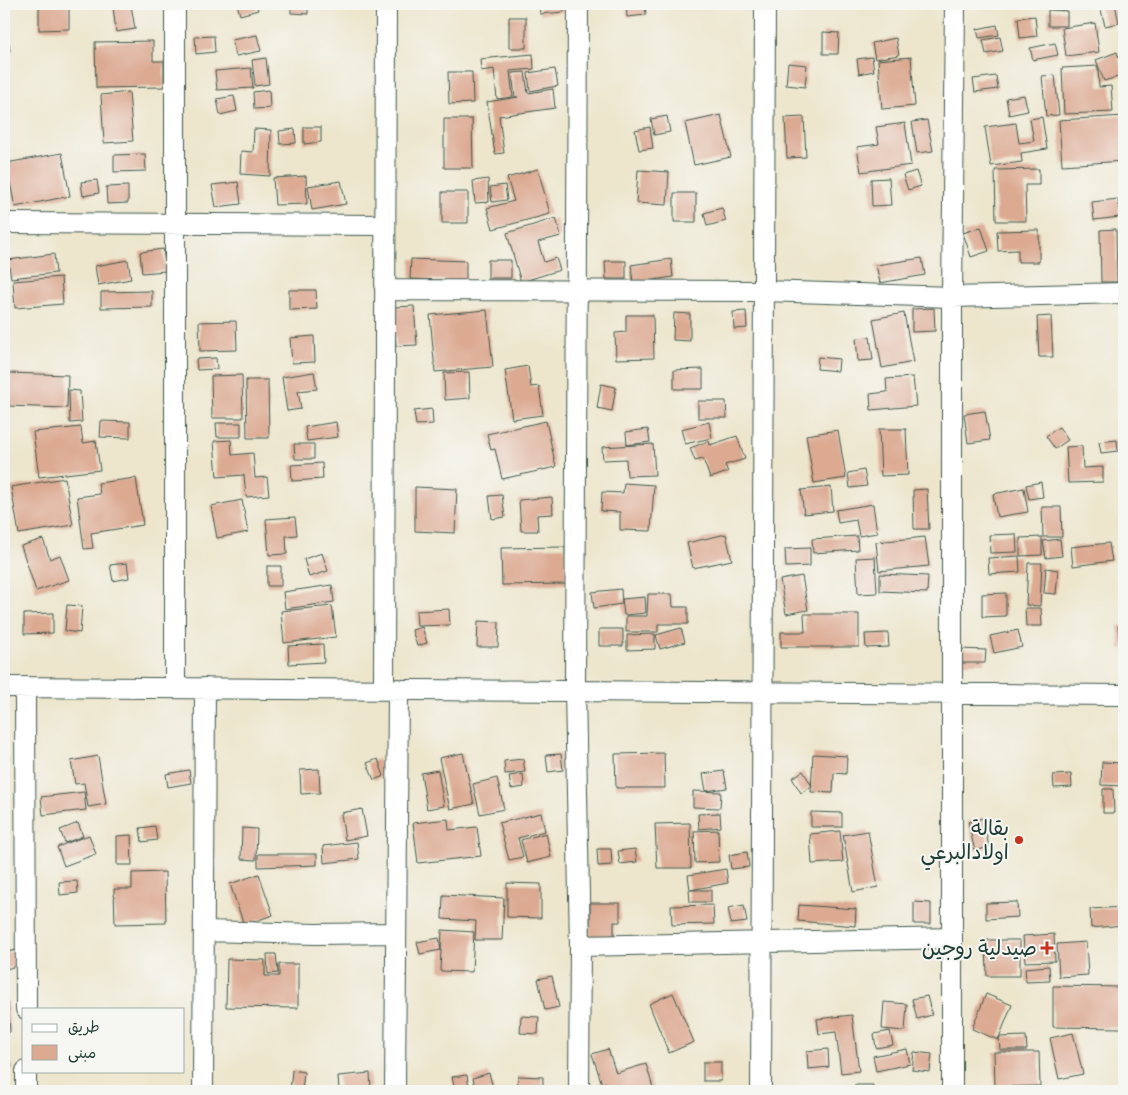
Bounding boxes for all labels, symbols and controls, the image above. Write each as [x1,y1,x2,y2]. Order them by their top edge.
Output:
place label: بقالة اولادالبرعي [921,815,1009,871]
marker: بقالة اولادالبرعي [1013,834,1025,846]
place label: صيدلية روجين [922,935,1037,961]
marker: صيدلية روجين [1041,942,1053,954]
legend [22,1008,185,1072]
text: طريق [68,1018,100,1037]
text: مبنى [68,1044,96,1063]

